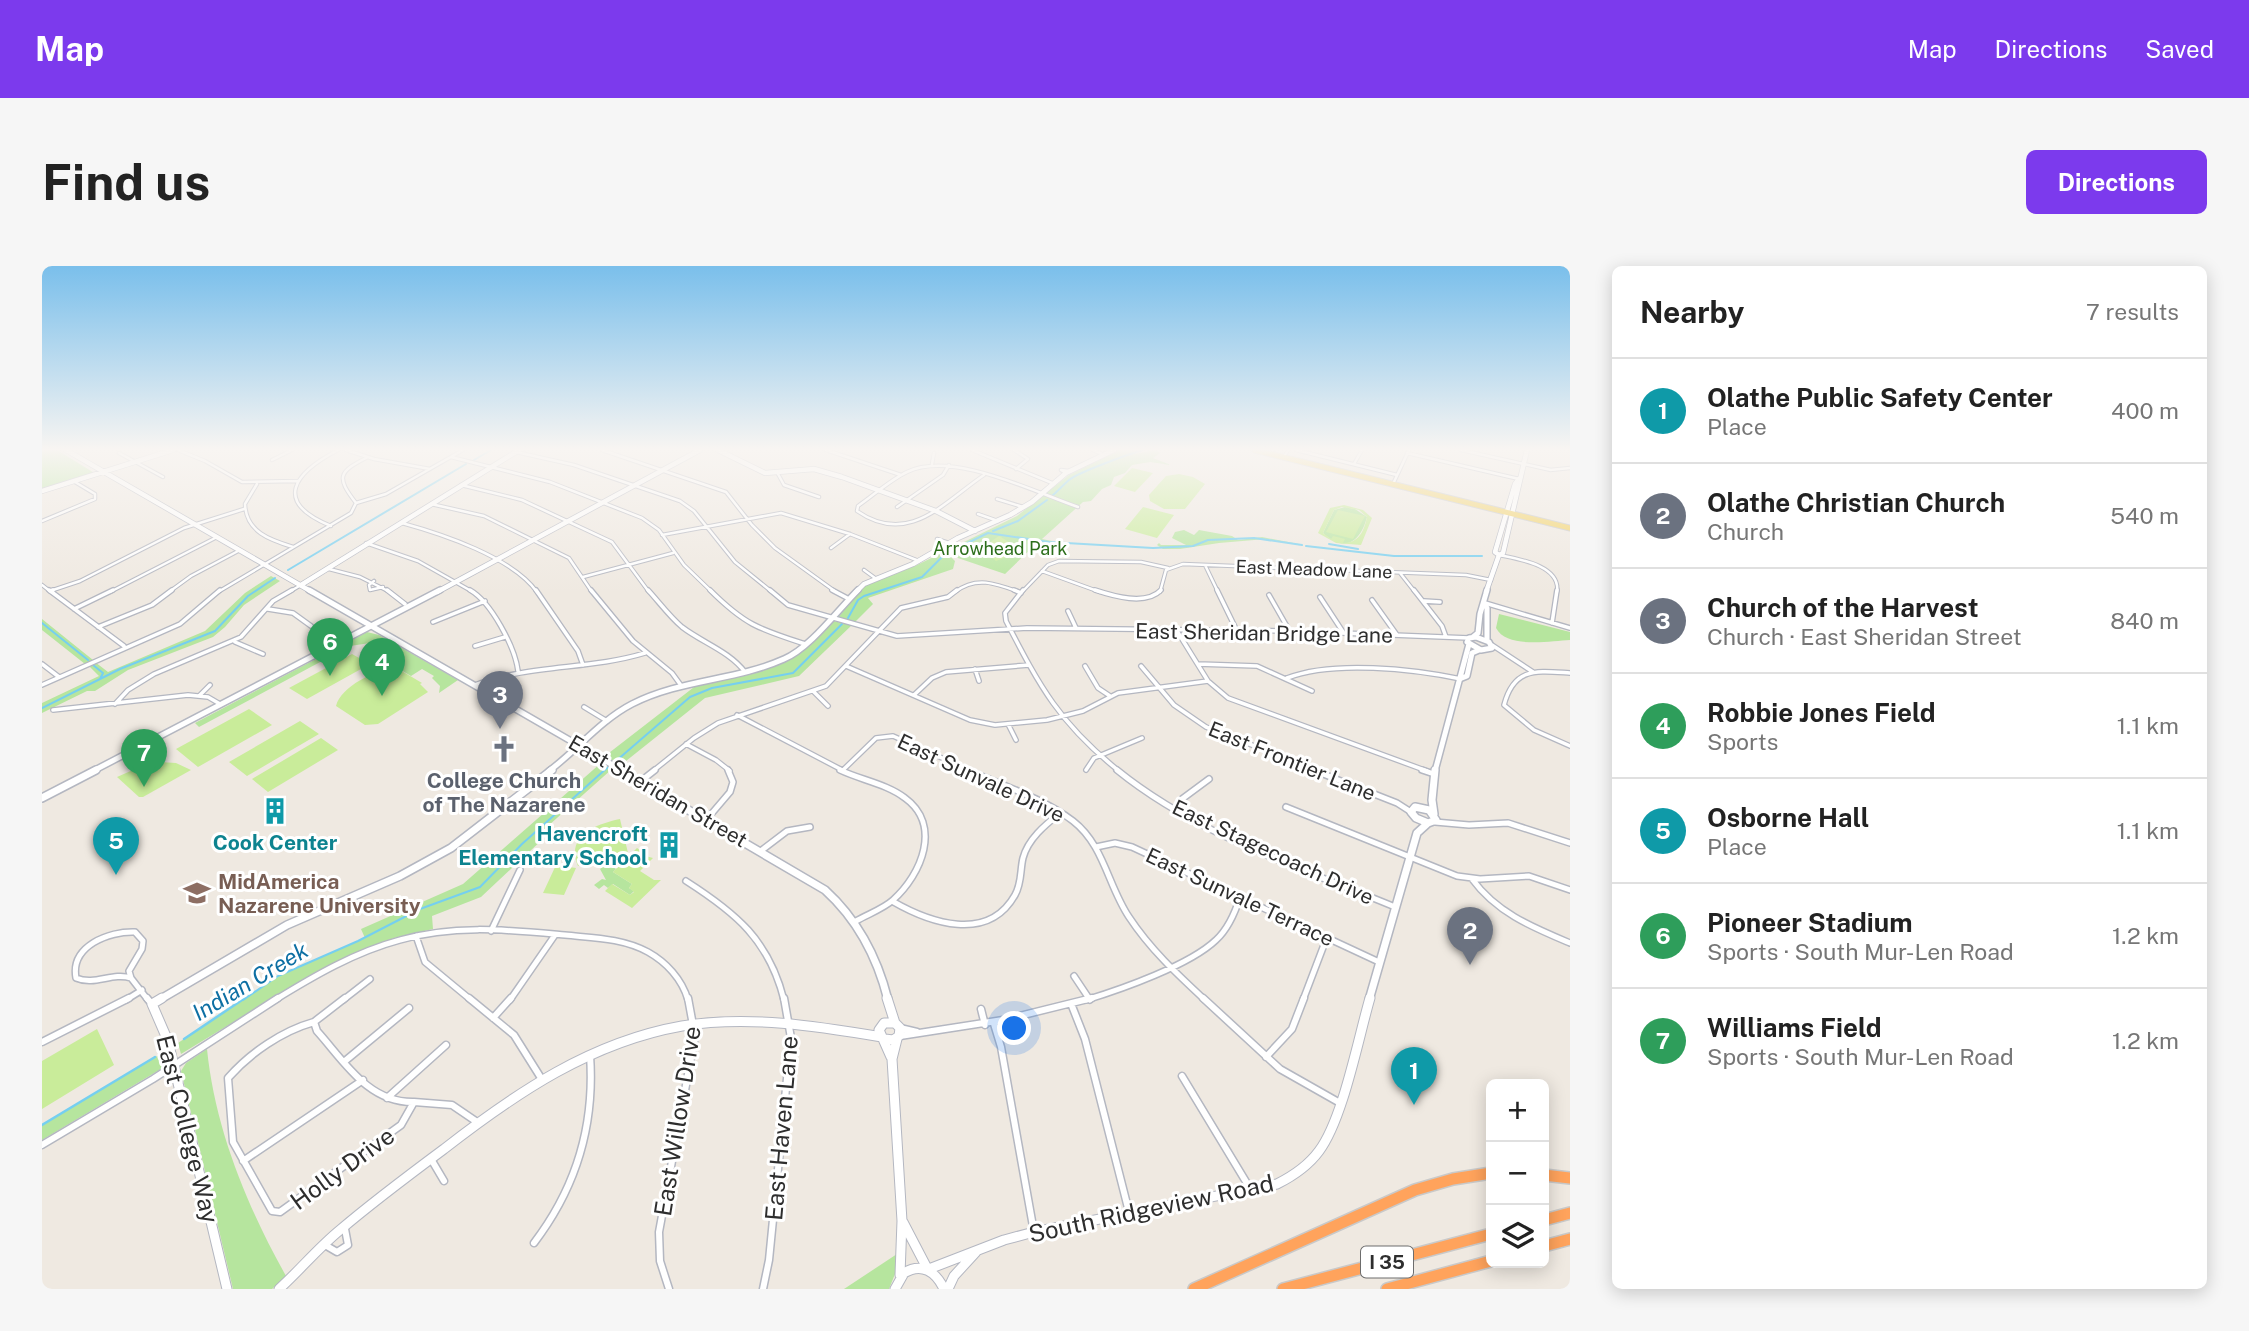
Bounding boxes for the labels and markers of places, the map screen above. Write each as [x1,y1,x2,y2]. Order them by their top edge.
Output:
pin: 6 [307,618,353,676]
pin: 4 [359,638,405,696]
pin: 3 [477,671,523,729]
pin: 7 [121,729,167,787]
church icon: College Church of The Nazarene [489,734,519,764]
place label: College Church of The Nazarene [422,768,586,817]
building icon: Cook Center [260,796,290,826]
pin: 5 [93,817,139,875]
place label: Havencroft Elementary School [458,821,648,870]
place label: Cook Center [213,830,338,855]
building icon: Havencroft Elementary School [654,830,684,860]
place label: MidAmerica Nazarene University [218,869,421,918]
school or university icon: MidAmerica Nazarene University [182,878,212,908]
pin: 2 [1447,907,1493,965]
pin: 1 [1391,1047,1437,1105]

